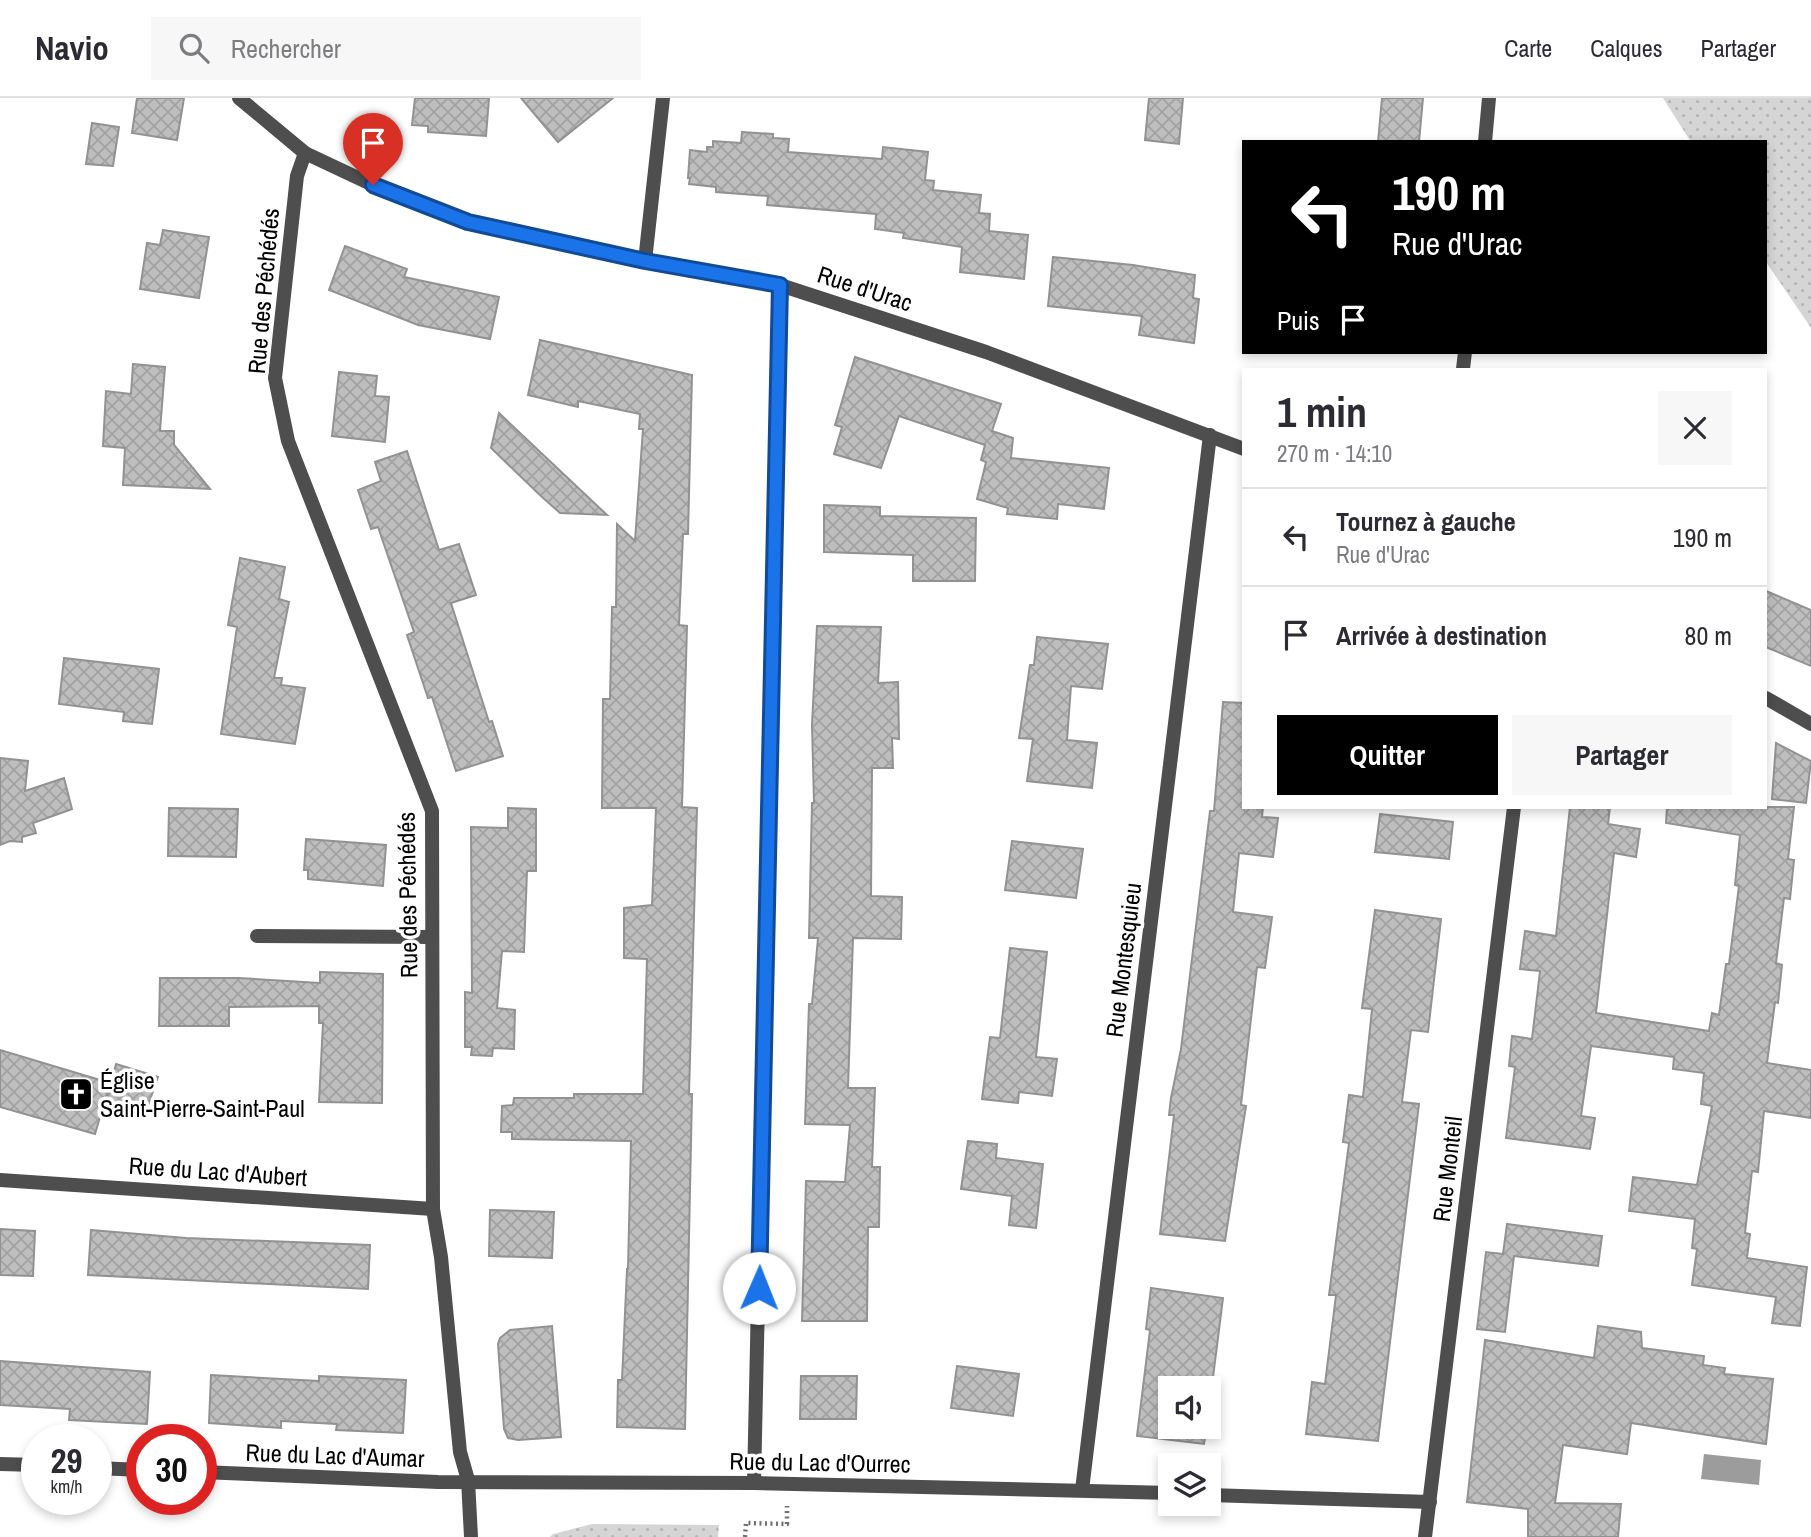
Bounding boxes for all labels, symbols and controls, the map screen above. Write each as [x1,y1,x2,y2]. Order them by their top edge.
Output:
search box [151,17,641,80]
text: Navio [35,26,109,70]
icon: search [175,29,213,67]
text: Rechercher [231,31,341,66]
text: Carte [1504,32,1552,64]
text: Calques [1590,32,1663,64]
text: Partager [1701,32,1776,64]
pin [343,113,403,185]
icon: arrive [354,124,392,162]
text: 190 m [1392,159,1506,225]
icon: left [1277,168,1368,259]
street label: Rue des Péchédés [240,207,286,375]
text: Rue d'Urac [1392,222,1522,265]
street label: Rue d'Urac [814,258,917,318]
icon: arrive [1334,301,1372,339]
text: Puis [1277,303,1320,338]
text: 1 min [1277,384,1367,440]
button: close [1658,391,1732,465]
text: 270 m · 14:10 [1277,438,1392,469]
text: Tournez à gauche [1336,504,1516,539]
icon: left [1277,518,1315,556]
text: 190 m [1673,520,1732,555]
text: Rue d'Urac [1336,539,1430,570]
icon: arrive [1277,616,1315,654]
text: Arrivée à destination [1336,618,1547,653]
text: 80 m [1685,618,1732,653]
button: Quitter [1277,715,1498,795]
button: Partager [1512,715,1732,795]
street label: Rue des Péchédés [390,812,424,978]
street label: Rue Montesquieu [1098,881,1148,1039]
place label: Église Saint-Pierre-Saint-Paul [100,1064,305,1124]
church icon: Église Saint-Pierre-Saint-Paul [57,1075,95,1113]
street label: Rue Monteil [1425,1114,1469,1224]
street label: Rue du Lac d'Aubert [128,1149,309,1193]
position arrow [722,1251,796,1325]
map controls [1158,1376,1221,1516]
button: sound [1158,1376,1221,1439]
speed limit sign: 30 [126,1424,217,1515]
street label: Rue du Lac d'Aumar [245,1436,425,1474]
text: 29 [51,1437,82,1484]
street label: Rue du Lac d'Ourrec [729,1444,911,1480]
button: layers [1158,1453,1221,1516]
text: km/h [51,1474,83,1499]

